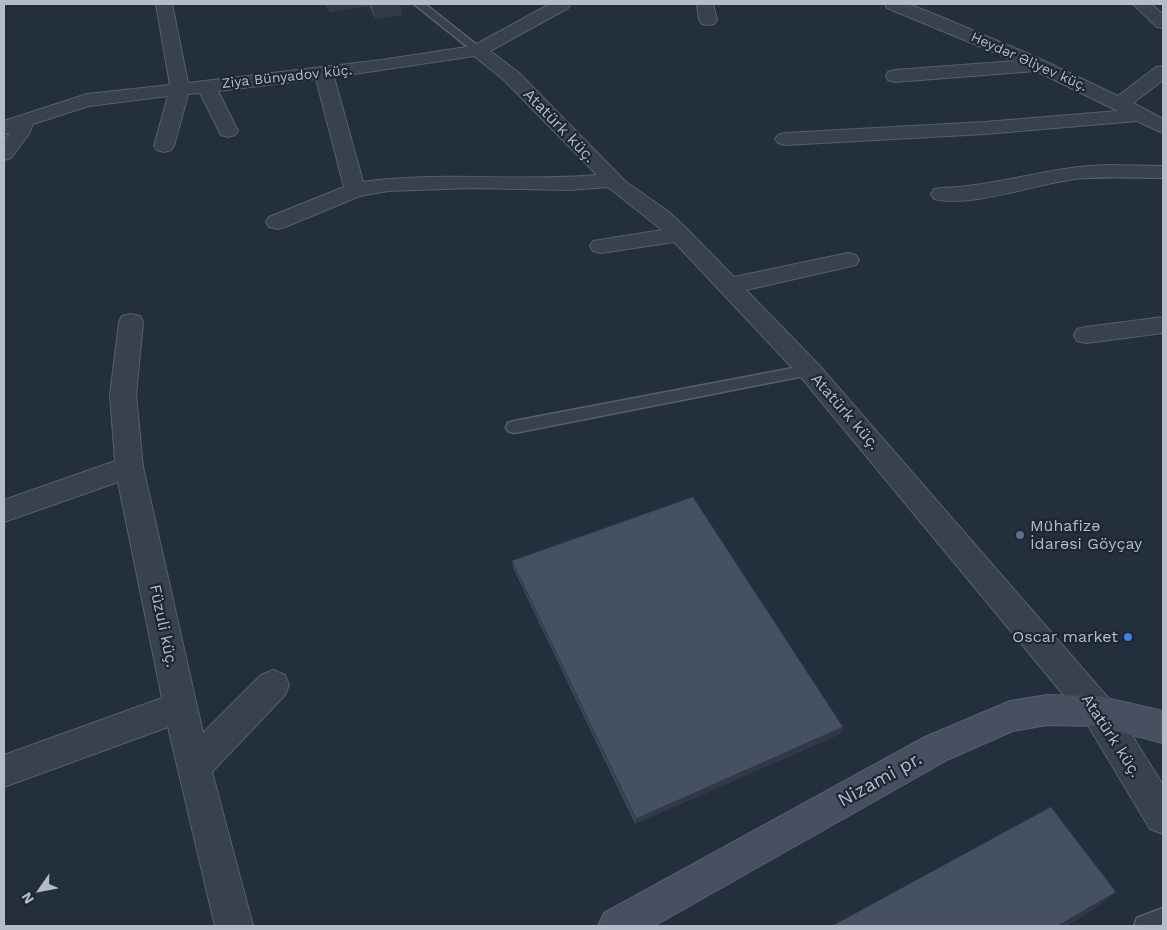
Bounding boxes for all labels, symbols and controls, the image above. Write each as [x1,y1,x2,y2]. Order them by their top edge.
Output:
street label: Heydər Əliyev küç. [968,29,1090,95]
street label: Ziya Bünyadov küç. [221,62,353,92]
street label: Atatürk küç. [519,85,599,167]
street label: Atatürk küç. [807,370,883,454]
place label: Mühafizə İdarəsi Göyçay [1030,516,1142,554]
marker: Mühafizə İdarəsi Göyçay [1014,529,1026,541]
street label: Füzuli küç. [145,583,181,669]
place label: Oscar market [1012,627,1118,647]
marker: Oscar market [1122,631,1134,643]
street label: Atatürk küç. [1077,691,1145,781]
street label: Nizami pr. [834,748,926,812]
north arrow [15,865,65,915]
text: N [18,889,37,907]

